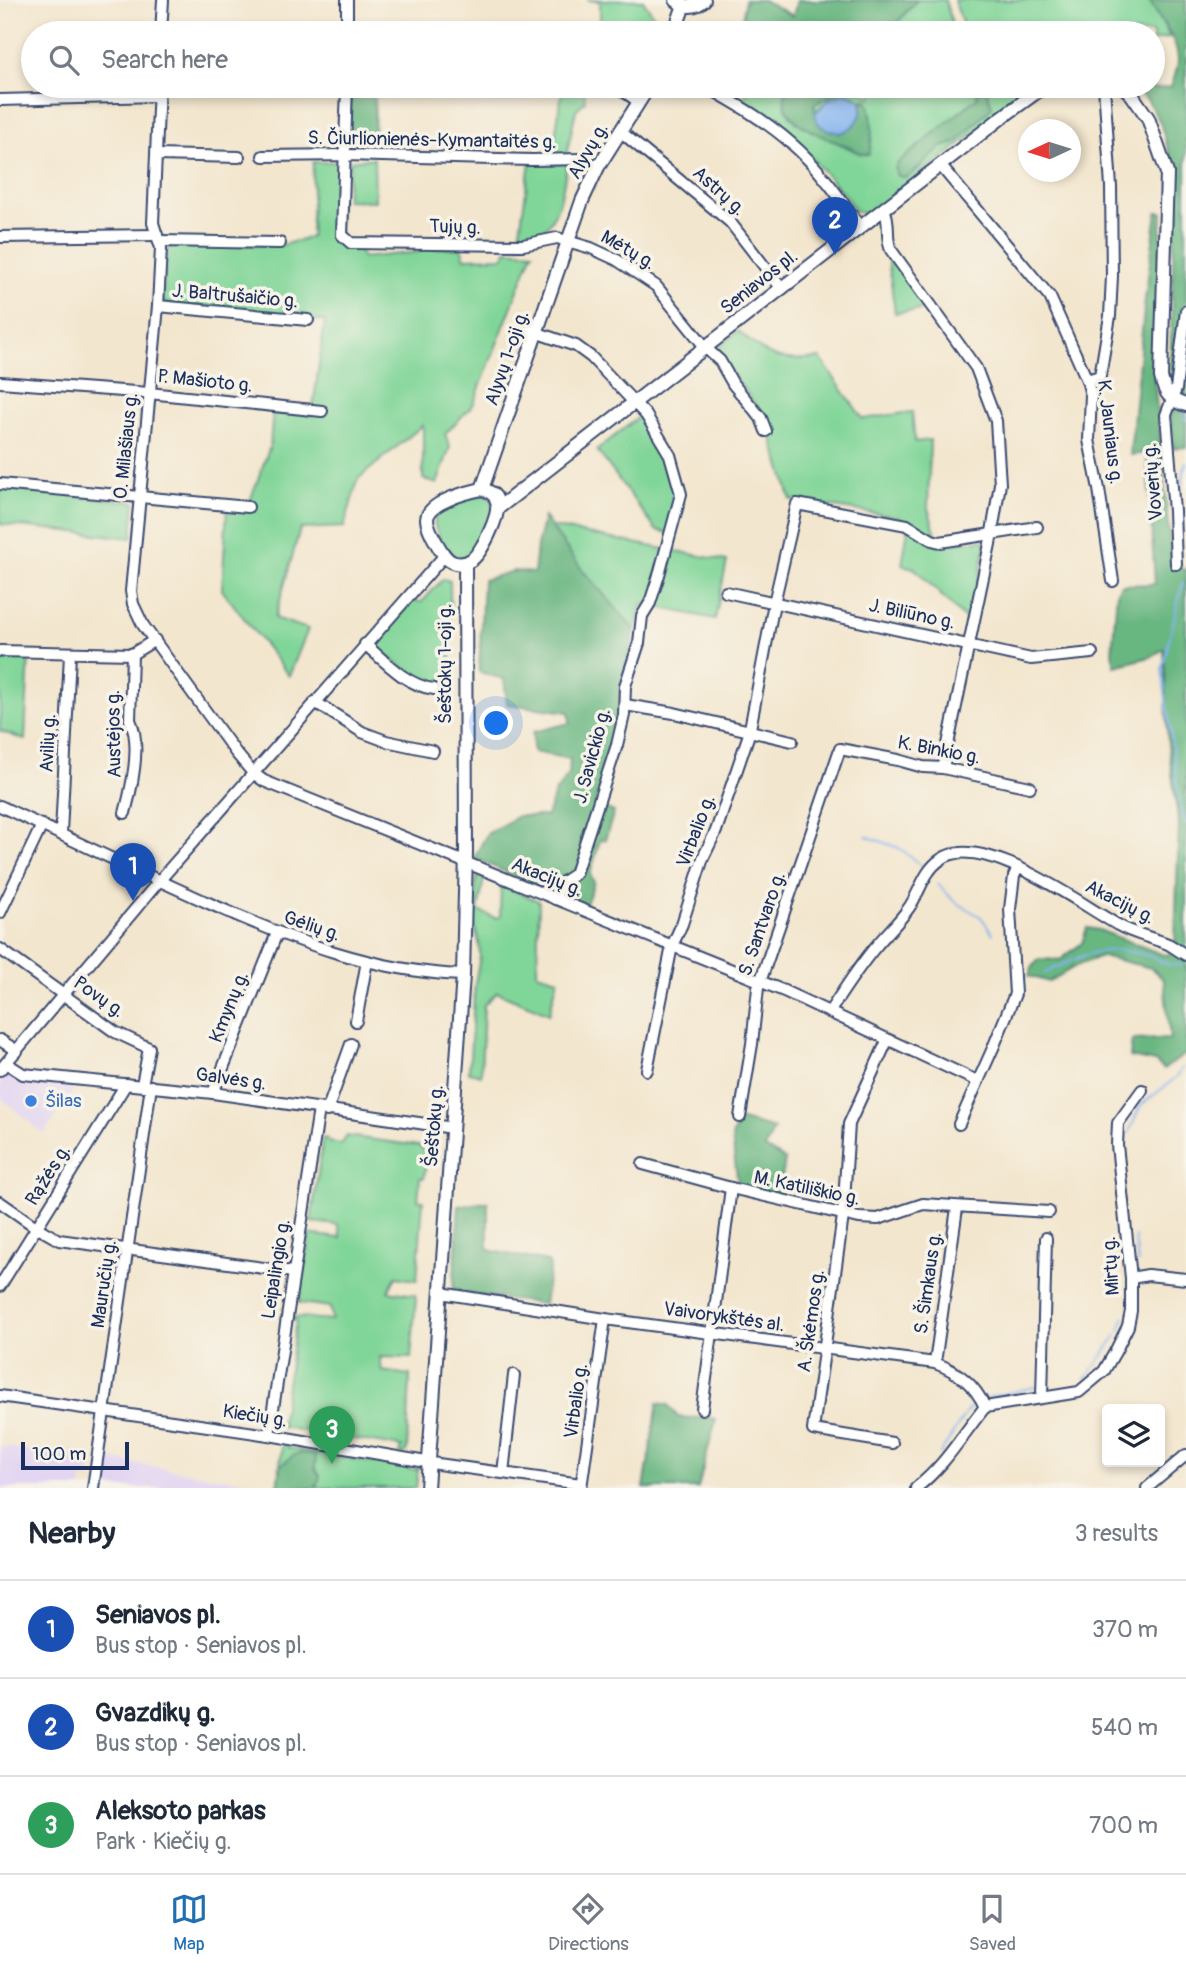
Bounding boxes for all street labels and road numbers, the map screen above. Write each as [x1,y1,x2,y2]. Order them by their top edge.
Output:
street label: Alyvų g. [562,118,614,184]
street label: S. Čiurlionienės-Kymantaitės g. [307,126,557,154]
street label: Astrų g. [688,161,750,221]
street label: Tujų g. [429,214,481,240]
street label: Mėtų g. [596,225,660,275]
street label: Seniavos pl. [715,244,803,320]
street label: J. Baltrušaičio g. [171,279,299,313]
street label: Alyvų 1-oji g. [480,307,534,409]
street label: P. Mašioto g. [156,364,254,398]
street label: K. Jauniaus g. [1092,378,1128,486]
street label: O. Milašiaus g. [108,392,144,500]
street label: Voverių g. [1138,442,1168,522]
street label: J. Biliūno g. [867,593,957,635]
street label: Šeštokų 1-oji g. [433,604,457,724]
street label: Austėjos g. [101,690,127,778]
street label: J. Savickio g. [568,706,616,806]
street label: Avilių g. [34,713,62,773]
street label: K. Binkio g. [896,730,982,770]
street label: Virbalio g. [671,791,721,871]
street label: Akacijų g. [508,852,586,902]
street label: S. Santvaro g. [733,869,791,979]
street label: Akacijų g. [1081,874,1159,930]
street label: Gėlių g. [281,905,343,947]
street label: Kmynų g. [204,968,254,1046]
street label: Povų g. [69,971,129,1023]
street label: Galvės g. [194,1062,268,1096]
street label: Šeštokų g. [419,1084,449,1168]
street label: Rąžės g. [20,1140,76,1210]
street label: M. Katiliškio g. [752,1165,862,1211]
street label: Leipalingio g. [256,1217,296,1321]
street label: S. Šimkaus g. [909,1230,947,1336]
street label: Mirtų g. [1097,1236,1125,1296]
street label: Mauručių g. [86,1238,122,1330]
street label: A. Škėmos g. [792,1268,830,1374]
street label: Vaivorykštės al. [662,1297,786,1337]
street label: Virbalio g. [559,1362,593,1440]
street label: Kiečių g. [221,1399,289,1433]

